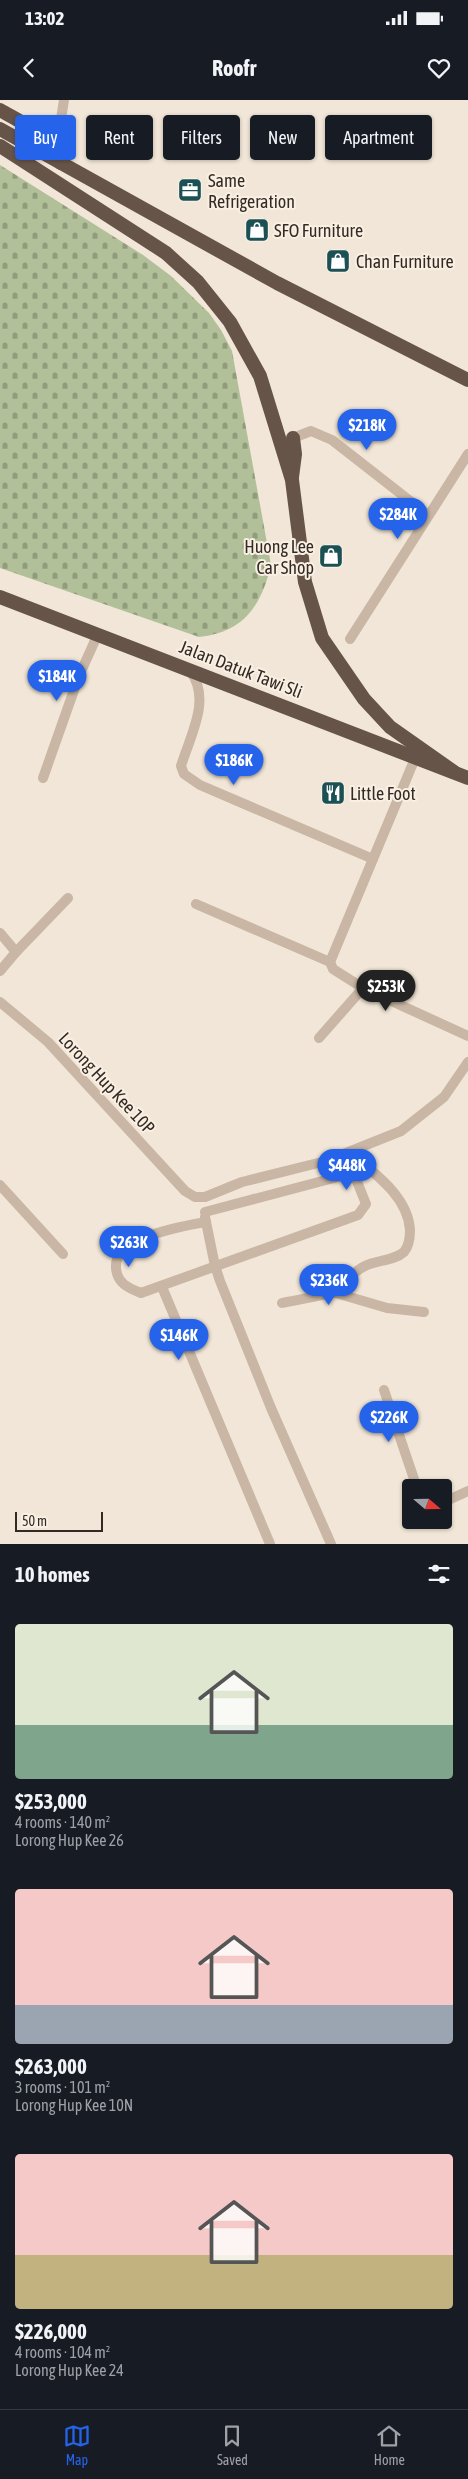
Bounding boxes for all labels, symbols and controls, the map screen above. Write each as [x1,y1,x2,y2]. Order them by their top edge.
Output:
text: 13:02 [25,7,64,29]
icon: back [15,54,43,82]
icon: heart [425,54,453,82]
text: Roofr [212,55,256,81]
chip: Buy [15,115,76,160]
chip: Rent [86,115,153,160]
chip: Filters [163,115,240,160]
chip: New [250,115,315,160]
chip: Apartment [325,115,432,160]
place label: Same Refrigeration [208,170,295,212]
office icon: Same Refrigeration [177,177,203,203]
shop icon: SFO Furniture [244,217,270,243]
place label: SFO Furniture [274,220,363,241]
shop icon: Chan Furniture [325,248,351,274]
place label: Chan Furniture [356,251,454,272]
pin: $218K [332,408,402,451]
text: $218K [348,416,386,434]
pin: $284K [363,498,433,540]
text: $284K [379,505,417,523]
place label: Huong Lee Car Shop [244,536,314,578]
shop icon: Huong Lee Car Shop [318,543,344,569]
street label: Jalan Datuk Tawi Sli [177,636,305,702]
pin: $184K [22,660,92,702]
text: $184K [38,667,76,685]
pin: $186K [199,744,269,786]
text: $186K [215,751,253,769]
restaurant icon: Little Foot [320,780,346,806]
place label: Little Foot [350,783,416,804]
pin: $253K [351,970,421,1012]
text: $253K [367,977,405,995]
street label: Lorong Hup Kee 10P [55,1028,160,1138]
pin: $448K [312,1148,382,1191]
text: $448K [328,1156,366,1174]
pin: $263K [94,1226,164,1268]
text: $263K [110,1233,148,1251]
pin: $236K [294,1264,364,1306]
text: $236K [310,1271,348,1289]
pin: $146K [144,1318,214,1361]
text: $146K [160,1326,198,1344]
pin: $226K [354,1400,424,1443]
text: $226K [370,1408,408,1426]
north arrow [402,1479,452,1529]
map controls [402,1479,452,1529]
scale bar [15,1509,102,1532]
text: 50 m [22,1513,47,1529]
icon: filters [425,1560,453,1588]
text: 10 homes [15,1562,90,1586]
icon: home [189,1657,279,1747]
text: $253,000 [15,1789,87,1813]
text: 4 rooms · 140 m² [15,1813,110,1831]
text: Lorong Hup Kee 26 [15,1831,124,1849]
icon: home [189,1922,279,2012]
text: $263,000 [15,2054,87,2078]
text: 3 rooms · 101 m² [15,2078,110,2096]
text: Lorong Hup Kee 10N [15,2096,133,2114]
icon: home [189,2187,279,2277]
text: $226,000 [15,2319,87,2343]
text: 4 rooms · 104 m² [15,2343,110,2361]
text: Lorong Hup Kee 24 [15,2361,124,2379]
tab: Map [63,2422,91,2468]
tab: Saved [217,2422,248,2468]
tab: Home [374,2422,405,2468]

